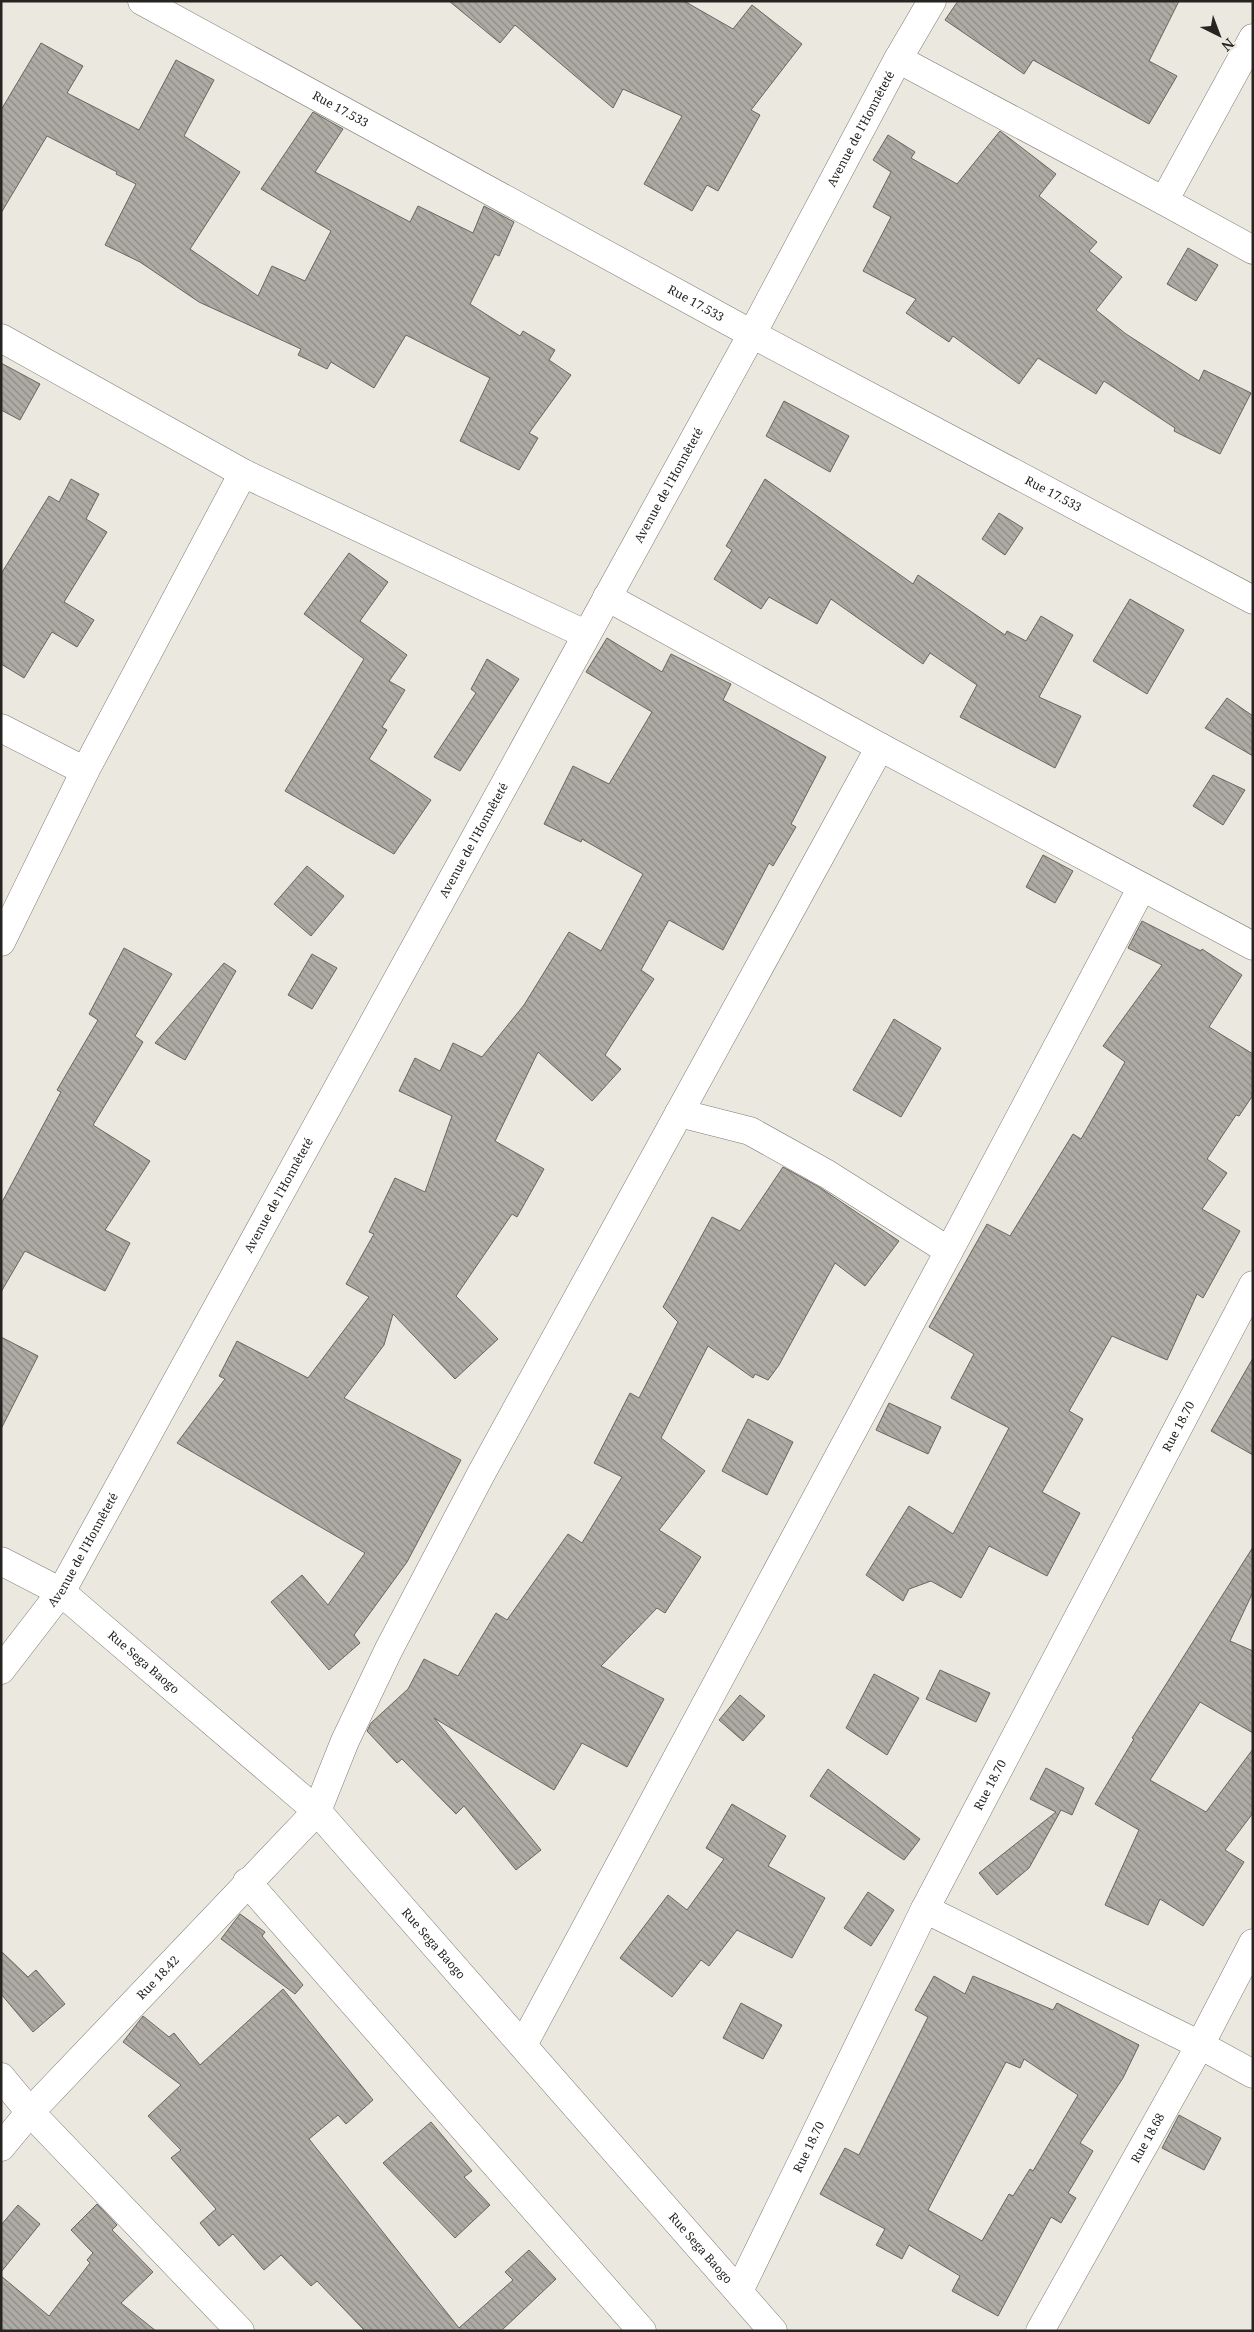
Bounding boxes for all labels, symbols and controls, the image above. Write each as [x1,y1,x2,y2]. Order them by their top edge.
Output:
north arrow [1194,10,1244,60]
text: N [1218,34,1238,56]
street label: Avenue de l'Honnêteté [823,68,898,190]
street label: Rue 17.533 [309,87,372,131]
street label: Rue 17.533 [665,281,727,325]
street label: Avenue de l'Honnêteté [630,424,707,546]
street label: Rue 17.533 [1022,472,1085,516]
street label: Avenue de l'Honnêteté [435,779,512,901]
street label: Avenue de l'Honnêteté [240,1134,317,1256]
street label: Rue 18.70 [1158,1398,1199,1455]
street label: Avenue de l'Honnêteté [44,1489,122,1610]
street label: Rue Sega Baogo [104,1627,183,1698]
street label: Rue 18.70 [969,1756,1010,1813]
street label: Rue Sega Baogo [398,1904,470,1983]
street label: Rue 18.42 [133,1952,183,2003]
street label: Rue 18.68 [1127,2110,1168,2166]
street label: Rue 18.70 [789,2118,828,2175]
street label: Rue Sega Baogo [665,2209,737,2287]

